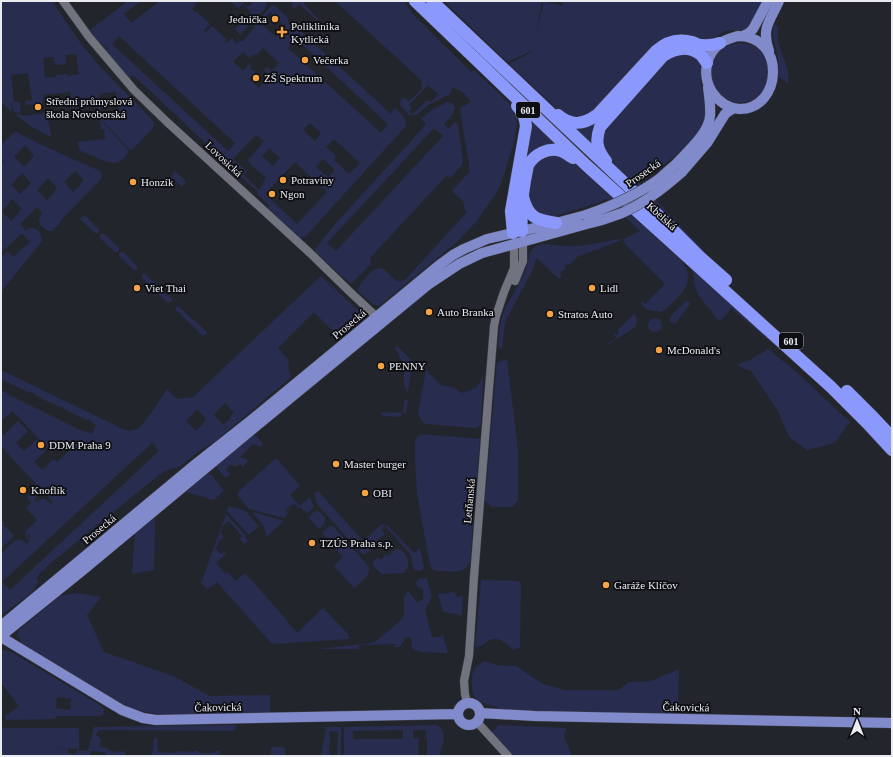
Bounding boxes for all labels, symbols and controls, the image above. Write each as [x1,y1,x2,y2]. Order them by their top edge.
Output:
place label: Jednička [229,13,267,25]
marker: Jednička [270,14,280,24]
place label: Poliklinika Kytlická [291,20,339,45]
marker: Poliklinika Kytlická [276,26,288,38]
place label: Večerka [313,54,349,66]
marker: Večerka [300,55,310,65]
place label: ZŠ Spektrum [264,72,323,84]
marker: ZŠ Spektrum [251,73,261,83]
place label: Střední průmyslová škola Novoborská [46,95,133,120]
marker: Střední průmyslová škola Novoborská [33,102,43,112]
road number: 601 [516,102,540,118]
street label: Lovosická [203,139,245,179]
street label: Prosecká [623,157,663,189]
place label: Potraviny [291,174,334,186]
marker: Potraviny [278,175,288,185]
place label: Honzík [141,176,174,188]
marker: Honzík [128,177,138,187]
place label: Ngon [280,188,305,200]
marker: Ngon [267,189,277,199]
street label: Kbelská [645,199,679,233]
place label: Viet Thai [145,282,186,294]
place label: Lidl [600,282,618,294]
marker: Viet Thai [132,283,142,293]
marker: Lidl [587,283,597,293]
place label: Auto Branka [437,306,494,318]
street label: Prosecká [330,307,368,341]
marker: Auto Branka [424,307,434,317]
place label: Stratos Auto [558,308,613,320]
marker: Stratos Auto [545,309,555,319]
road number: 601 [779,333,803,349]
place label: McDonald's [667,344,720,356]
marker: McDonald's [654,345,664,355]
place label: PENNY [389,360,426,372]
marker: PENNY [376,361,386,371]
place label: DDM Praha 9 [49,439,111,451]
marker: DDM Praha 9 [36,440,46,450]
place label: Master burger [344,458,406,470]
marker: Master burger [331,459,341,469]
street label: Letňanská [461,478,477,524]
place label: Knoflík [31,484,66,496]
marker: Knoflík [18,485,28,495]
place label: OBI [373,487,392,499]
marker: OBI [360,488,370,498]
street label: Prosecká [80,512,118,546]
place label: TZÚS Praha s.p. [320,537,394,549]
marker: TZÚS Praha s.p. [307,538,317,548]
place label: Garáže Klíčov [614,579,678,591]
marker: Garáže Klíčov [601,580,611,590]
street label: Čakovická [194,701,242,713]
street label: Čakovická [662,701,710,713]
north arrow [837,701,877,741]
text: N [853,705,861,717]

